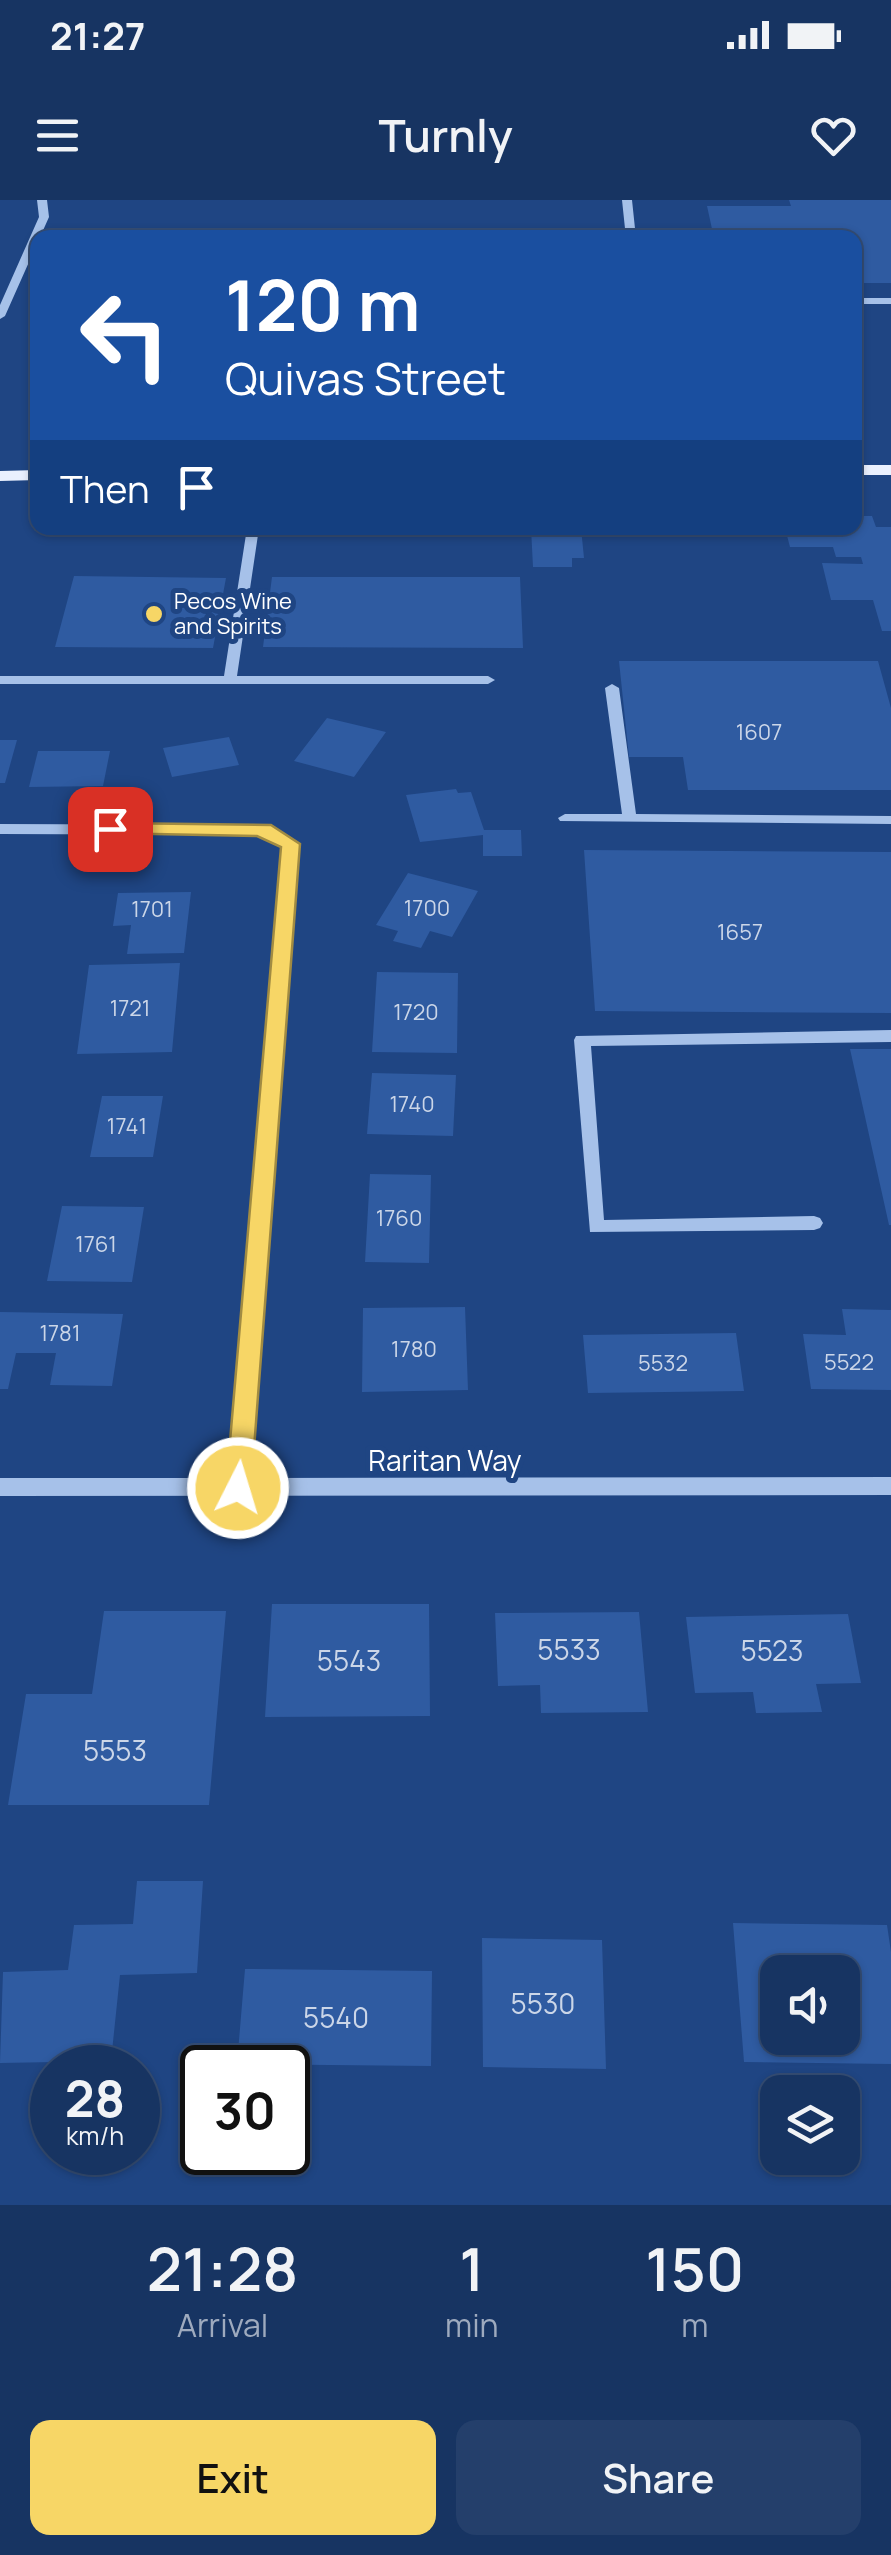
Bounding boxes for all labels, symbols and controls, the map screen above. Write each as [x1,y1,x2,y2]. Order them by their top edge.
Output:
text: 21:27 [50,9,145,61]
text: Turnly [378,104,513,166]
icon: menu [30,108,85,163]
icon: heart [806,108,861,163]
text: 120 m [225,256,420,352]
icon: left [60,270,190,400]
text: Quivas Street [225,347,506,409]
icon: arrive [169,460,224,515]
text: Then [60,462,149,514]
place label: Pecos Wine and Spirits [174,586,292,641]
marker: Pecos Wine and Spirits [143,603,165,625]
house number: 1607 [736,717,782,747]
pin [68,787,153,872]
icon: arrive [83,802,138,857]
house number: 1700 [404,893,450,923]
house number: 1701 [131,894,173,924]
house number: 1657 [717,917,763,947]
house number: 1721 [110,993,150,1023]
house number: 1720 [393,997,439,1027]
house number: 1740 [389,1089,435,1119]
house number: 1741 [107,1111,147,1141]
house number: 1760 [376,1203,422,1233]
house number: 1761 [75,1229,117,1259]
house number: 1781 [40,1318,80,1348]
house number: 1780 [391,1334,437,1364]
house number: 5522 [824,1347,874,1377]
house number: 5532 [638,1348,688,1378]
position arrow [186,1436,290,1540]
street label: Raritan Way [368,1441,522,1479]
house number: 5533 [537,1630,601,1668]
house number: 5523 [741,1631,804,1669]
house number: 5543 [317,1641,381,1679]
house number: 5553 [83,1731,147,1769]
map controls [760,1955,860,2175]
button: sound [760,1955,860,2055]
house number: 5530 [511,1984,575,2022]
house number: 5540 [303,1998,369,2036]
speed limit sign: 30 [180,2045,310,2175]
text: 28 [65,2064,125,2132]
button: layers [760,2075,860,2175]
text: km/h [66,2118,124,2153]
text: 21:28 [147,2227,298,2309]
text: 1 [459,2227,484,2309]
text: 150 [645,2227,744,2309]
text: Arrival [177,2303,268,2347]
text: min [445,2303,499,2347]
text: m [681,2303,708,2347]
button: Exit [30,2420,436,2535]
button: Share [456,2420,861,2535]

